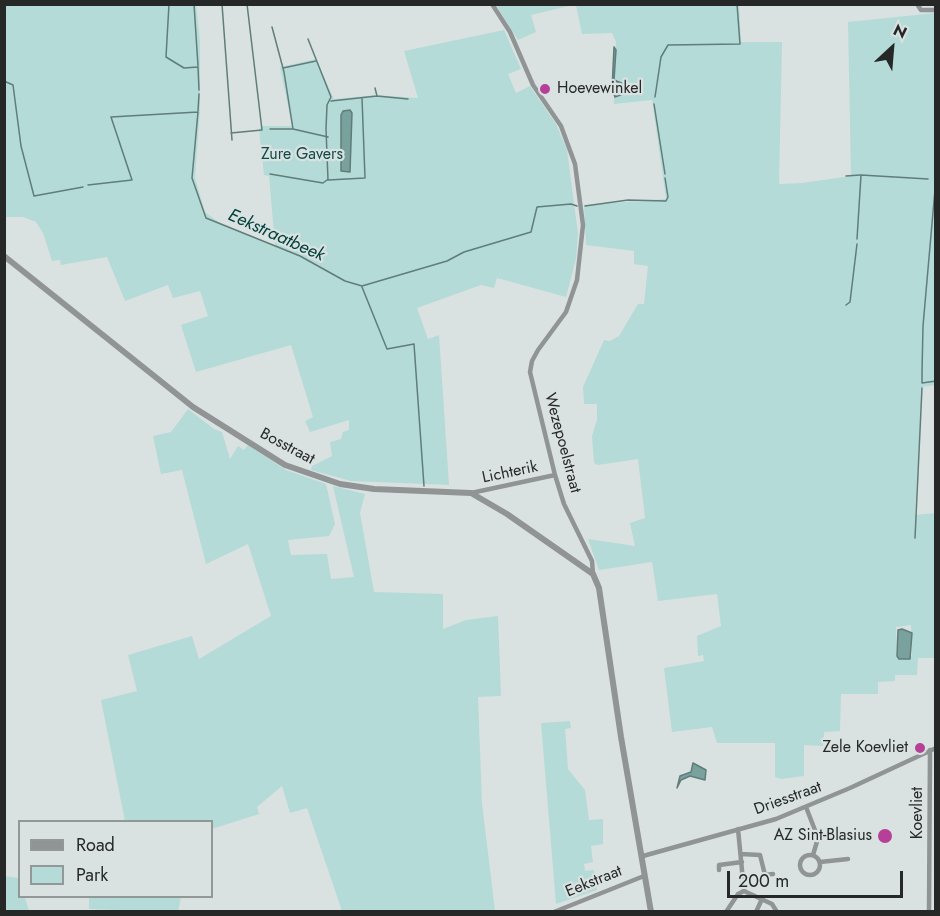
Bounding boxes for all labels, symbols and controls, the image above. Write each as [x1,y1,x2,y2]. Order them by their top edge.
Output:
north arrow [862,18,922,78]
text: N [889,18,911,44]
place label: Hoevewinkel [557,79,642,99]
marker: Hoevewinkel [538,82,552,96]
park label: Zure Gavers [261,145,343,165]
water label: Eekstraatbeek [224,205,328,267]
street label: Wezepoelstraat [539,391,585,495]
street label: Bosstraat [256,425,318,469]
street label: Lichterik [481,458,539,488]
place label: Zele Koevliet [823,738,908,758]
marker: Zele Koevliet [913,741,927,755]
street label: Driesstraat [752,778,824,820]
street label: Koevliet [908,787,928,839]
legend [18,820,213,898]
place label: AZ Sint-Blasius [774,826,872,846]
marker: AZ Sint-Blasius [876,827,894,845]
text: Road [76,832,115,858]
scale bar [730,859,906,897]
text: Park [76,862,108,888]
street label: Eekstraat [563,862,625,902]
text: 200 m [738,868,789,894]

